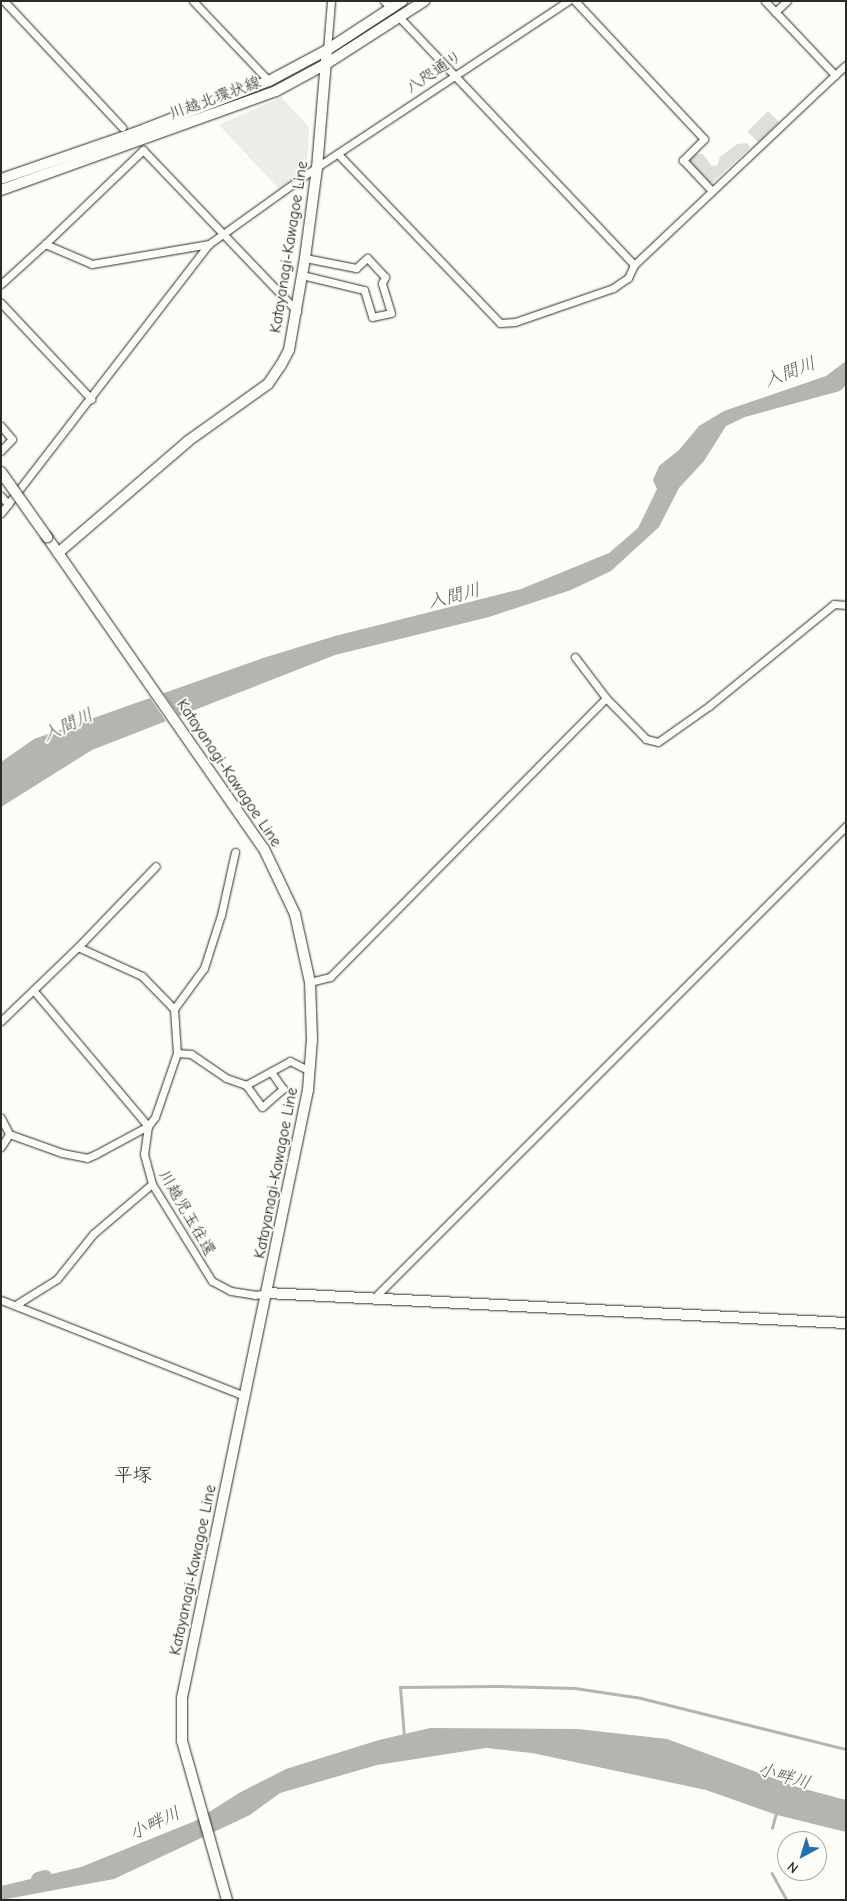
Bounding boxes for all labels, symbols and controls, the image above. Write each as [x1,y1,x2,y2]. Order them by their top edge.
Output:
street label: 八咫通り [402,46,466,98]
street label: 川越北環状線 [167,73,263,123]
street label: Katayanagi-Kawagoe Line [266,160,312,334]
water label: 入間川 [761,353,819,393]
water label: 入間川 [425,580,483,614]
street label: Katayanagi-Kawagoe Line [172,696,286,850]
water label: 入間川 [39,705,97,747]
street label: Katayanagi-Kawagoe Line [250,1086,302,1260]
street label: 川越児玉往還 [155,1167,219,1259]
district label: 平塚 [114,1465,152,1487]
street label: Katayanagi-Kawagoe Line [166,1483,220,1657]
water label: 小畔川 [755,1759,813,1795]
water label: 小畔川 [126,1803,184,1845]
north arrow [777,1831,827,1881]
text: N [784,1858,802,1877]

